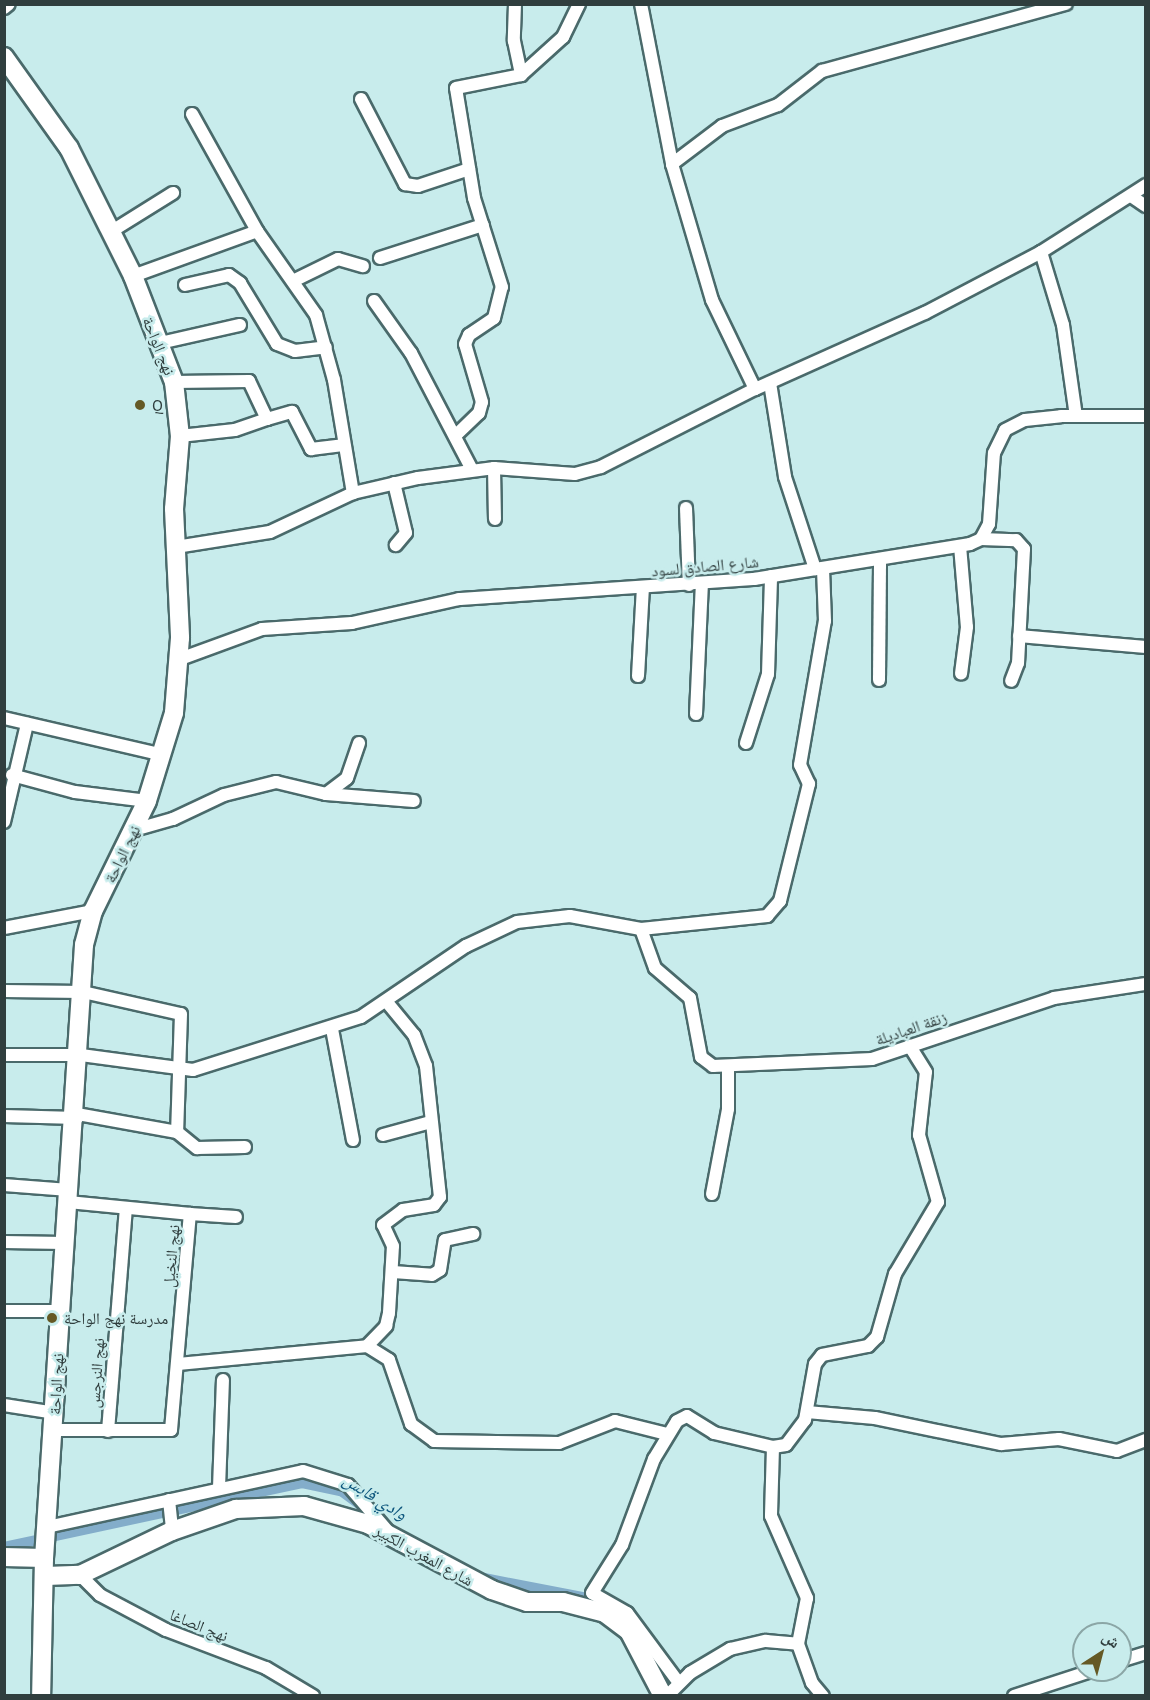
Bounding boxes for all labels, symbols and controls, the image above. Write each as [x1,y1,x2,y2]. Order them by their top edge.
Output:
street label: نهج الواحة [139,314,179,378]
place label: Q [152,395,163,415]
marker: Q [133,398,147,412]
street label: شارع الصادق لسود [650,552,760,580]
street label: نهج الواحة [100,822,144,886]
street label: زنقة العباديلة [873,1007,949,1049]
street label: نهج النخيل [159,1224,183,1288]
place label: مدرسة نهج الواحة [64,1308,168,1328]
marker: مدرسة نهج الواحة [45,1311,59,1325]
street label: نهج النرجس [84,1337,108,1409]
street label: نهج الواحة [45,1353,67,1415]
water label: وادي قابس [339,1469,411,1525]
street label: شارع المغرب الكبير [371,1520,477,1590]
street label: نهج الصاغا [167,1605,231,1645]
north arrow [1072,1622,1132,1682]
text: ش [1099,1626,1124,1652]

